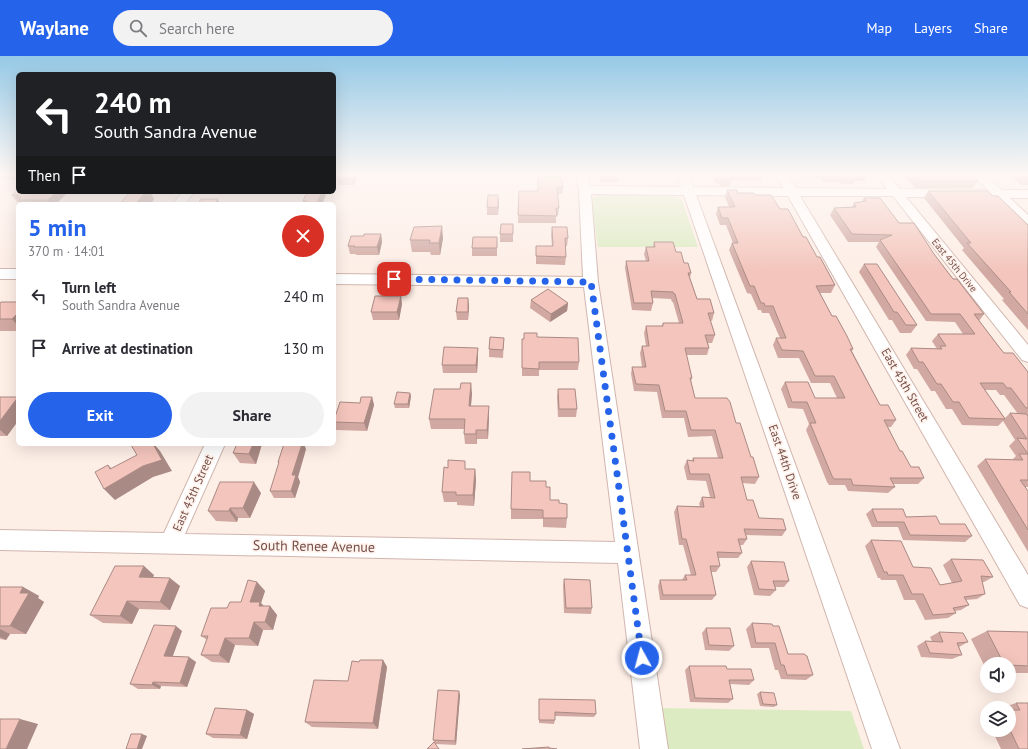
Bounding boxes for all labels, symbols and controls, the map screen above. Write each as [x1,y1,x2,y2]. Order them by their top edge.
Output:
search box [113,10,393,46]
text: Waylane [20,16,89,40]
icon: search [127,17,149,39]
text: Search here [159,19,235,38]
text: Map [866,19,892,37]
text: Layers [914,19,952,37]
text: Share [974,19,1008,37]
text: 240 m [94,84,171,121]
icon: left [28,88,80,140]
text: South Sandra Avenue [94,120,257,143]
icon: arrive [68,164,90,186]
text: Then [28,166,60,185]
text: 5 min [28,212,87,243]
button: close [282,215,324,257]
street label: East 45th Drive [929,236,980,295]
text: 370 m · 14:01 [28,243,105,260]
pin [377,262,411,296]
icon: arrive [383,268,405,290]
text: Turn left [62,278,116,297]
icon: left [28,285,50,307]
text: 240 m [283,287,324,306]
text: South Sandra Avenue [62,297,180,314]
icon: arrive [28,337,50,359]
text: Arrive at destination [62,339,193,358]
text: 130 m [283,339,324,358]
street label: East 45th Street [878,345,932,424]
button: Exit [28,392,172,438]
button: Share [180,392,324,438]
street label: East 44th Drive [766,422,805,501]
street label: East 43th Street [169,452,216,533]
street label: South Renee Avenue [253,536,375,556]
position arrow [621,637,663,679]
map controls [980,657,1016,737]
button: sound [980,657,1016,693]
button: layers [980,701,1016,737]

